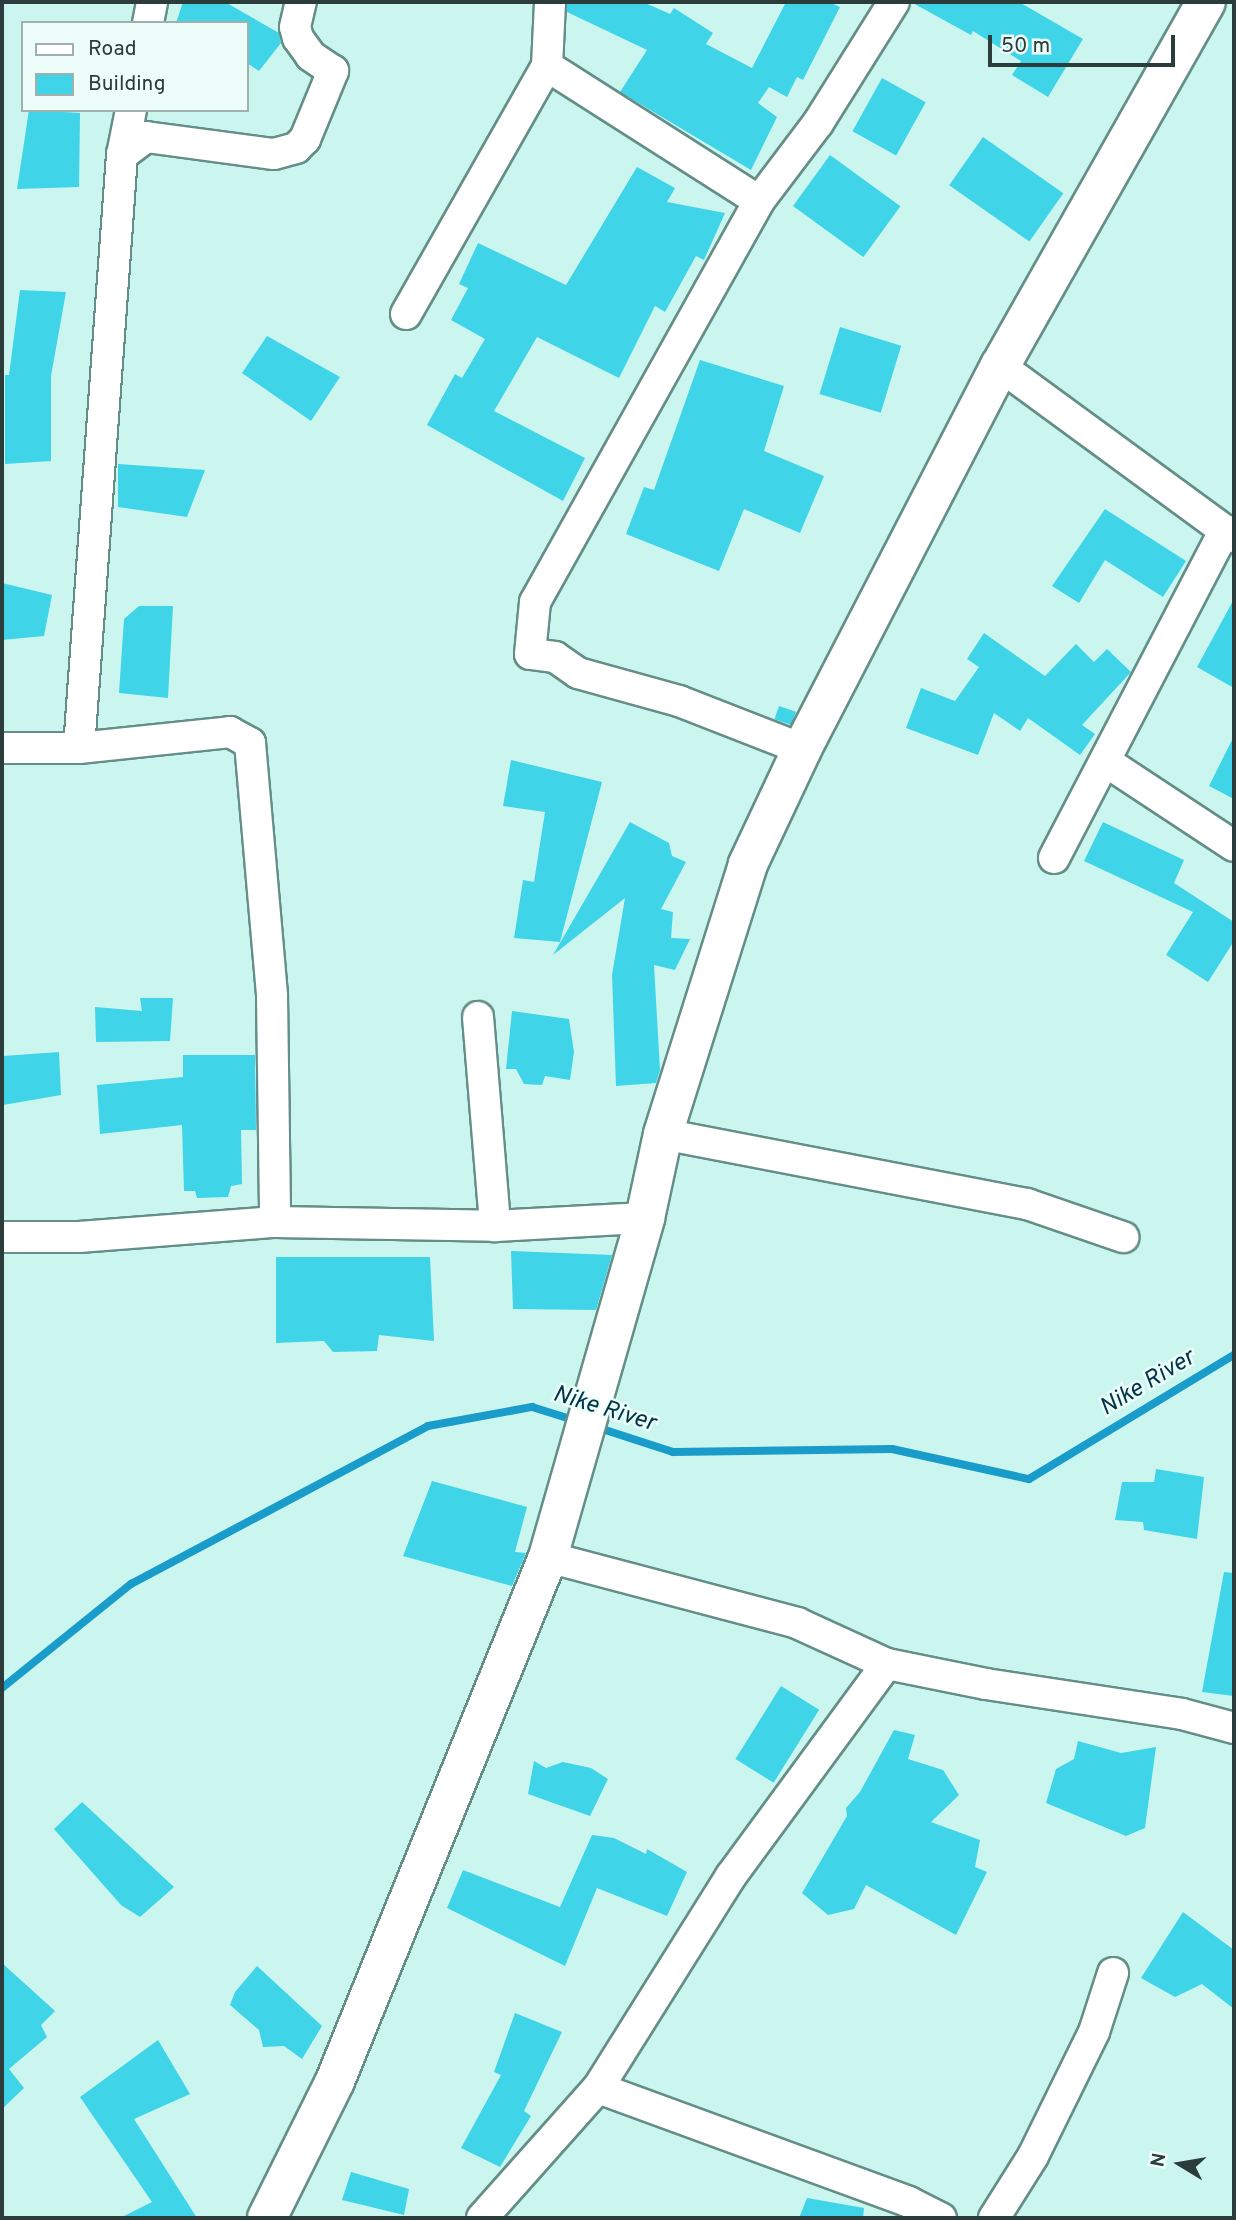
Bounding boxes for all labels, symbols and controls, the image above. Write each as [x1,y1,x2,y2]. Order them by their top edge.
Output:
legend [21,21,248,112]
scale bar [991,21,1178,65]
text: 50 m [1001,33,1050,60]
text: Road [88,36,137,63]
text: Building [88,71,166,98]
water label: Nike River [1095,1344,1201,1424]
water label: Nike River [549,1381,659,1439]
north arrow [1145,2129,1215,2199]
text: N [1146,2151,1172,2169]

